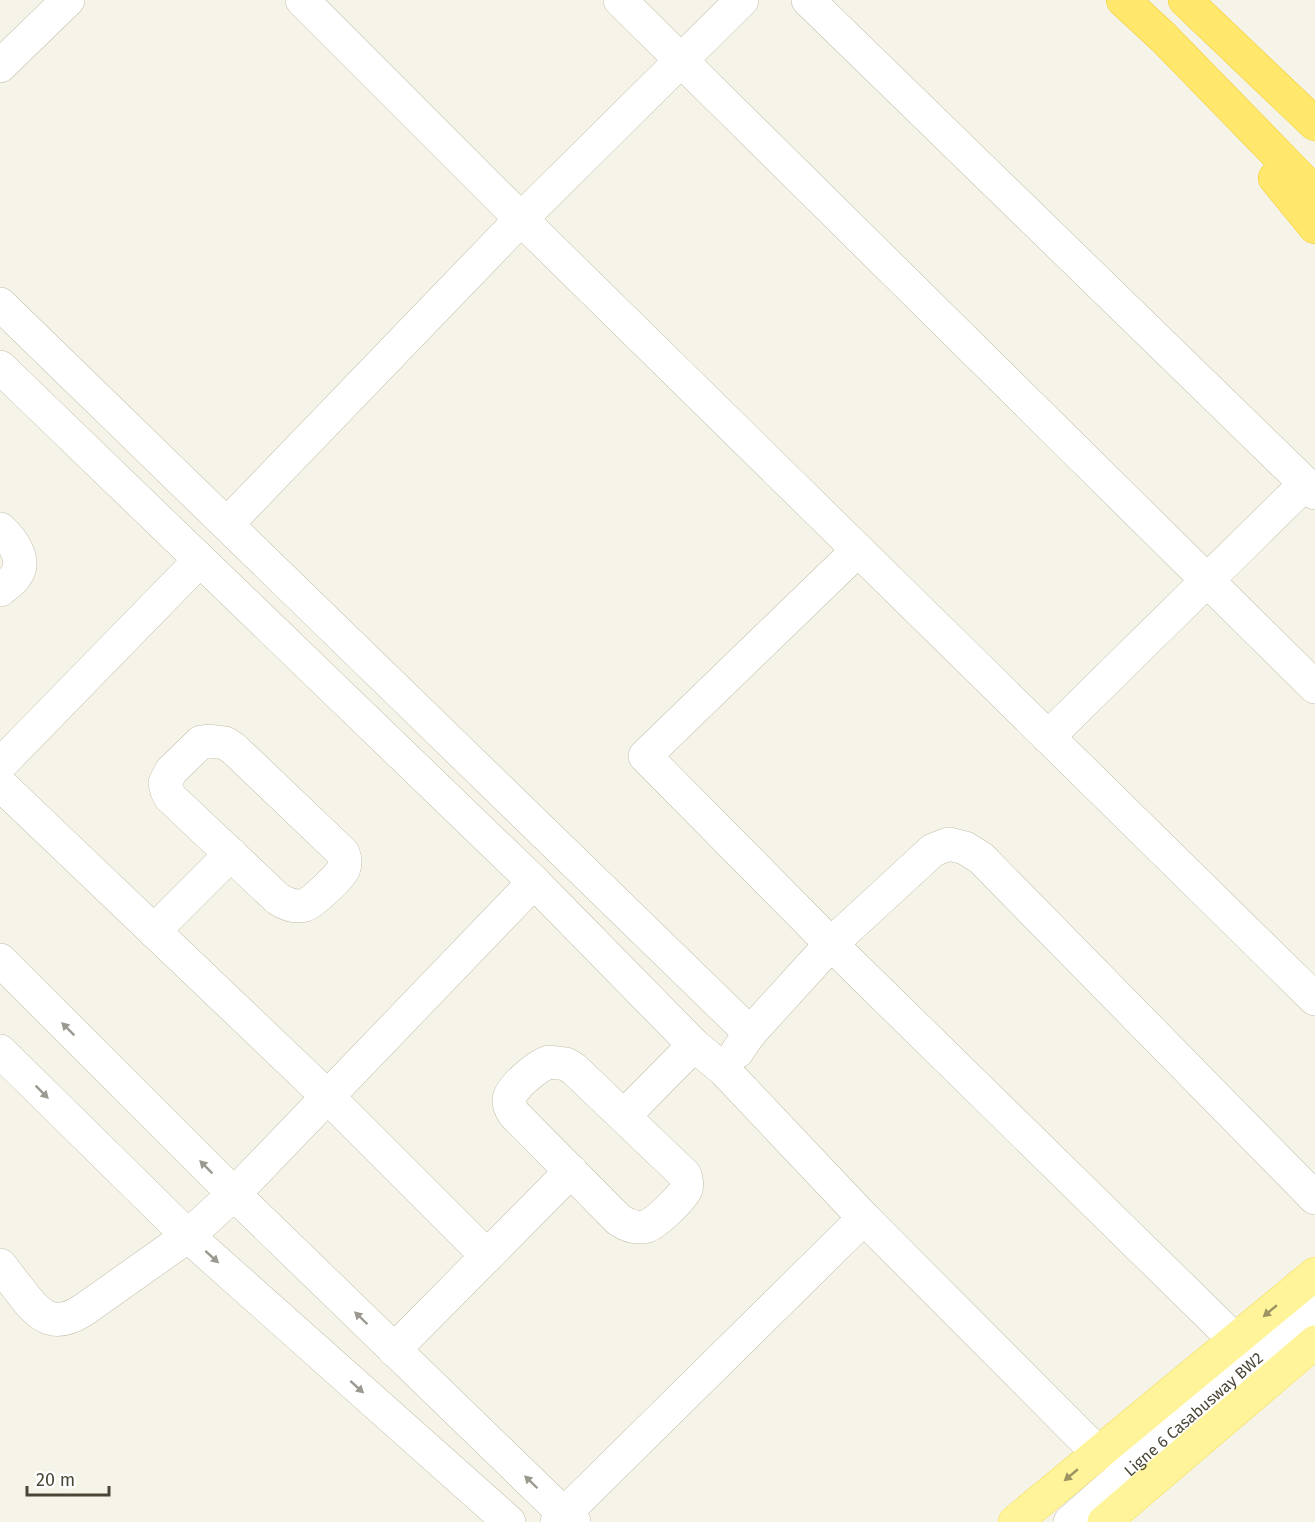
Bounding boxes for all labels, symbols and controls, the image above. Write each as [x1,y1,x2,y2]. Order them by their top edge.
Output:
one-way arrow [62,1022,76,1036]
one-way arrow [34,1085,48,1099]
one-way arrow [200,1160,214,1174]
one-way arrow [204,1250,219,1263]
one-way arrow [1262,1305,1278,1318]
one-way arrow [354,1311,368,1325]
street label: Ligne 6 Casabusway BW2 [1120,1348,1267,1480]
one-way arrow [350,1380,365,1394]
scale bar [27,1459,110,1497]
text: 20 m [36,1469,75,1491]
one-way arrow [1063,1469,1079,1482]
one-way arrow [525,1476,539,1490]

